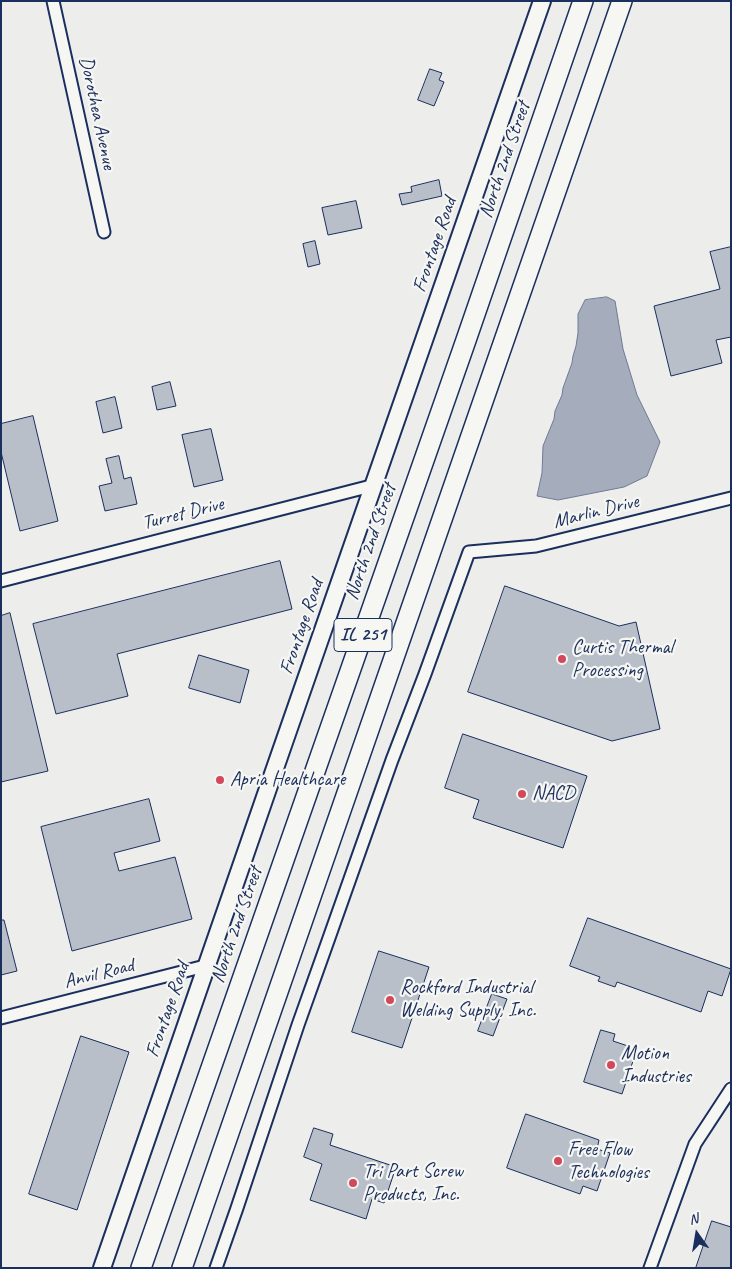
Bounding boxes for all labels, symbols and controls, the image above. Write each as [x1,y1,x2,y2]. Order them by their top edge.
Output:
street label: Dorothea Avenue [73,54,121,172]
street label: North 2nd Street [474,99,536,221]
street label: Frontage Road [408,194,462,296]
street label: North 2nd Street [340,481,402,603]
street label: Marlin Drive [551,490,641,534]
street label: Turret Drive [140,492,226,536]
street label: Frontage Road [275,576,329,678]
road number: IL 251 [334,618,392,652]
place label: Curtis Thermal Processing [572,636,673,683]
marker: Curtis Thermal Processing [556,653,568,665]
place label: Apria Healthcare [230,768,345,792]
marker: Apria Healthcare [214,774,226,786]
place label: NACD [532,782,575,806]
marker: NACD [516,788,528,800]
street label: North 2nd Street [206,864,268,986]
street label: Anvil Road [62,954,136,994]
street label: Frontage Road [141,959,195,1061]
place label: Rockford Industrial Welding Supply, Inc. [400,976,536,1023]
marker: Rockford Industrial Welding Supply, Inc. [384,994,396,1006]
place label: Motion Industries [621,1042,691,1089]
marker: Motion Industries [605,1059,617,1071]
place label: Free Flow Technologies [568,1138,649,1185]
marker: Free Flow Technologies [552,1155,564,1167]
place label: Tri Part Screw Products, Inc. [363,1160,463,1207]
marker: Tri Part Screw Products, Inc. [347,1177,359,1189]
north arrow [672,1209,722,1259]
text: N [687,1210,700,1228]

